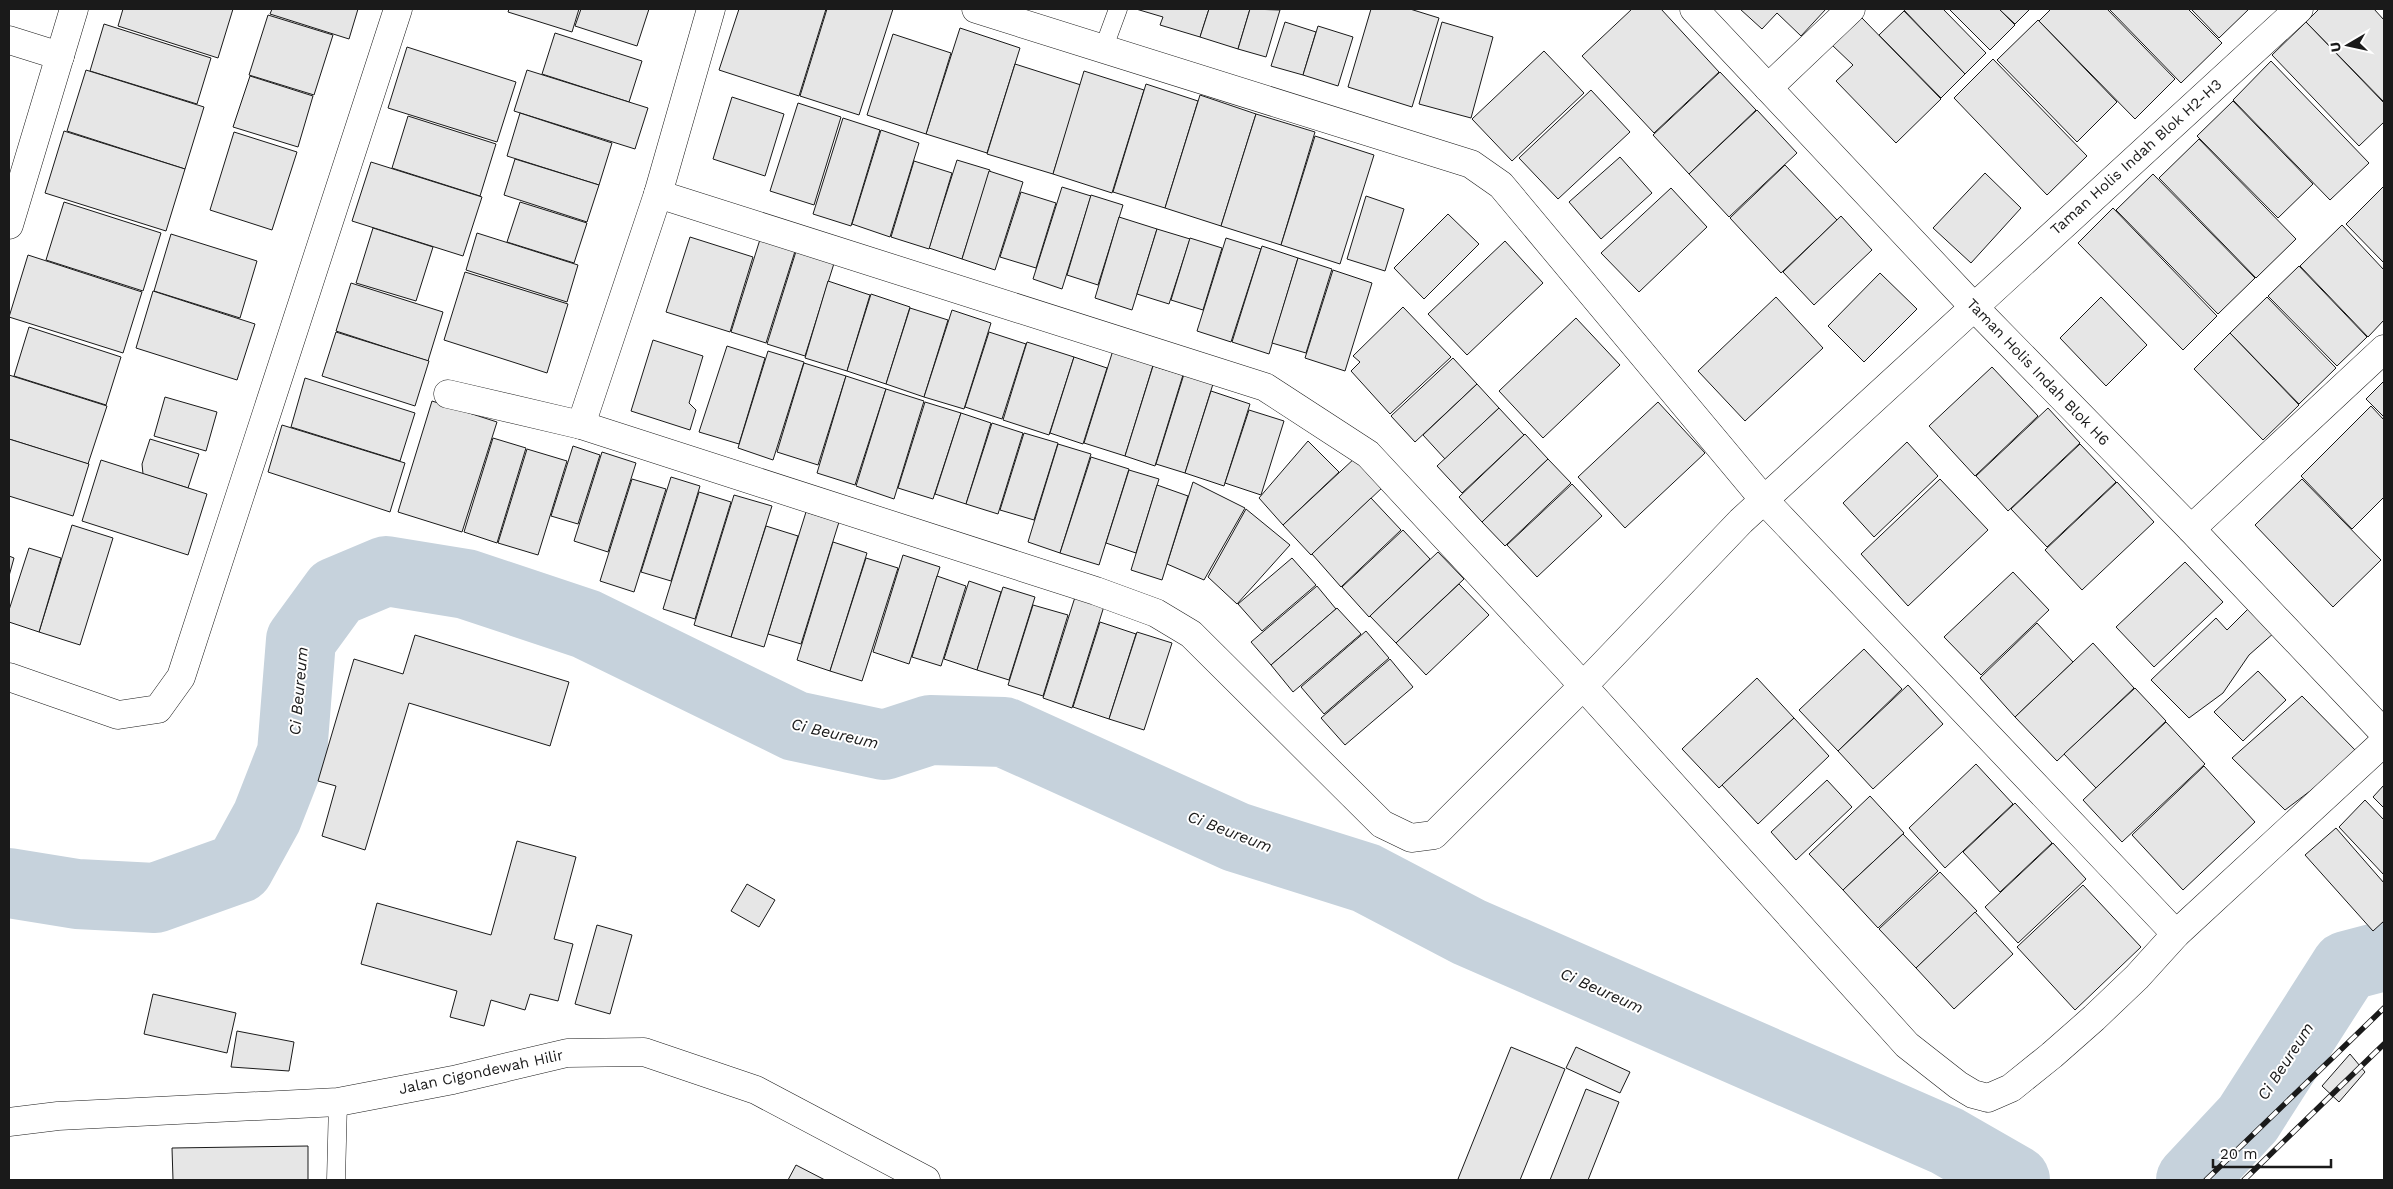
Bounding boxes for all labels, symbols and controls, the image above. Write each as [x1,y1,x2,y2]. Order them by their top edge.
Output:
north arrow [2323,20,2373,70]
text: U [2326,41,2344,53]
street label: Taman Holis Indah Blok H2-H3 [2047,75,2225,239]
street label: Taman Holis Indah Blok H6 [1963,295,2113,449]
water label: Ci Beureum [285,646,312,736]
water label: Ci Beureum [789,714,880,753]
water label: Ci Beureum [1185,807,1275,856]
water label: Ci Beureum [1557,964,1646,1017]
water label: Ci Beureum [2253,1019,2318,1104]
street label: Jalan Cigondewah Hilir [397,1046,565,1098]
scale bar [2213,1136,2330,1168]
text: 20 m [2220,1145,2258,1163]

